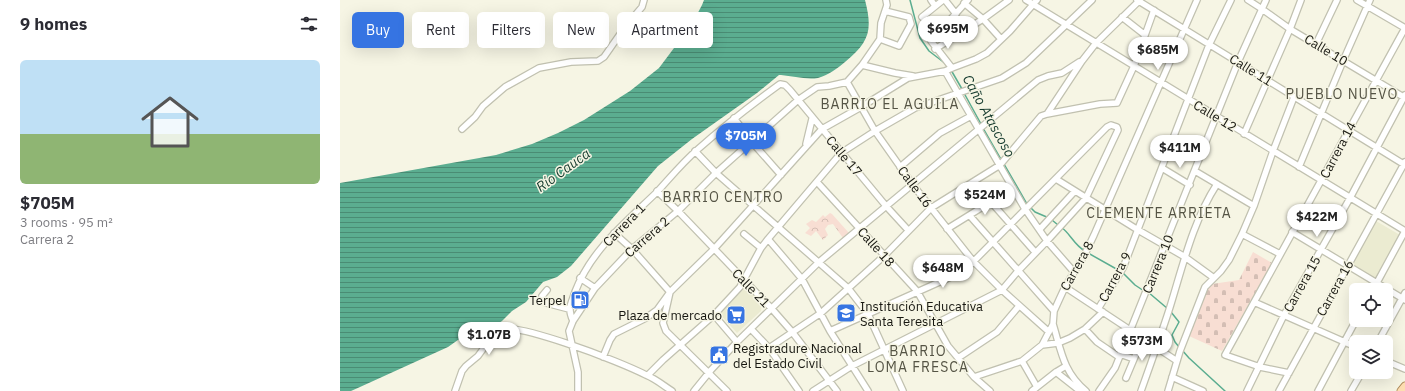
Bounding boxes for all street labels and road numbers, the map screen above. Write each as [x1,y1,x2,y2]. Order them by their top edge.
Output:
street label: Calle 10 [1301,30,1351,70]
street label: Calle 11 [1226,50,1276,90]
street label: Calle 12 [1190,96,1240,136]
street label: Carrera 14 [1316,118,1360,181]
street label: Calle 17 [822,132,866,180]
street label: Calle 16 [894,163,936,211]
street label: Carrera 1 [599,199,649,250]
street label: Carrera 2 [621,213,673,261]
street label: Calle 18 [854,224,898,271]
street label: Carrera 10 [1139,232,1178,296]
street label: Carrera 8 [1056,238,1098,294]
street label: Carrera 9 [1095,249,1135,305]
street label: Carrera 15 [1280,253,1324,315]
street label: Carrera 16 [1313,257,1357,319]
street label: Calle 21 [728,265,774,311]

